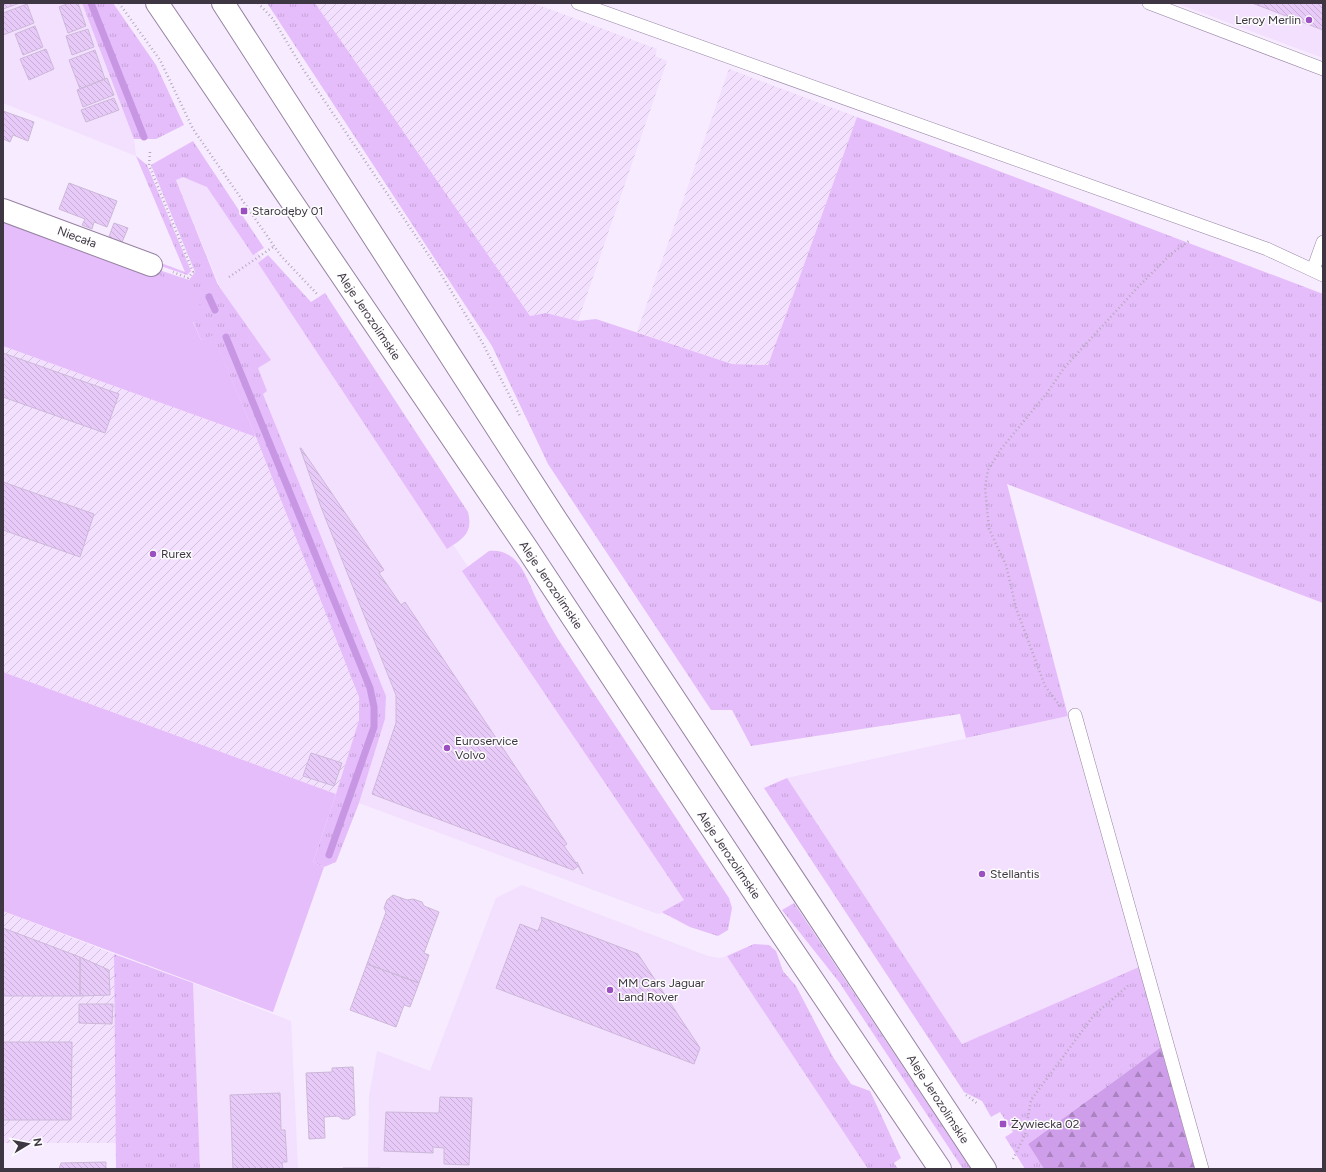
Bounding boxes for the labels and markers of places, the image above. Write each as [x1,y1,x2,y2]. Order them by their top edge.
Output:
place label: Leroy Merlin [1235,13,1301,27]
marker: Leroy Merlin [1304,15,1314,25]
place label: Starodęby 01 [252,204,323,218]
marker: Starodęby 01 [239,206,249,216]
place label: Rurex [161,547,192,561]
marker: Rurex [148,549,158,559]
place label: Euroservice Volvo [455,734,519,762]
marker: Euroservice Volvo [442,743,452,753]
place label: Stellantis [990,867,1040,881]
marker: Stellantis [977,869,987,879]
place label: MM Cars Jaguar Land Rover [618,976,705,1004]
marker: MM Cars Jaguar Land Rover [605,985,615,995]
place label: Żywiecka 02 [1011,1117,1079,1131]
marker: Żywiecka 02 [998,1119,1008,1129]

